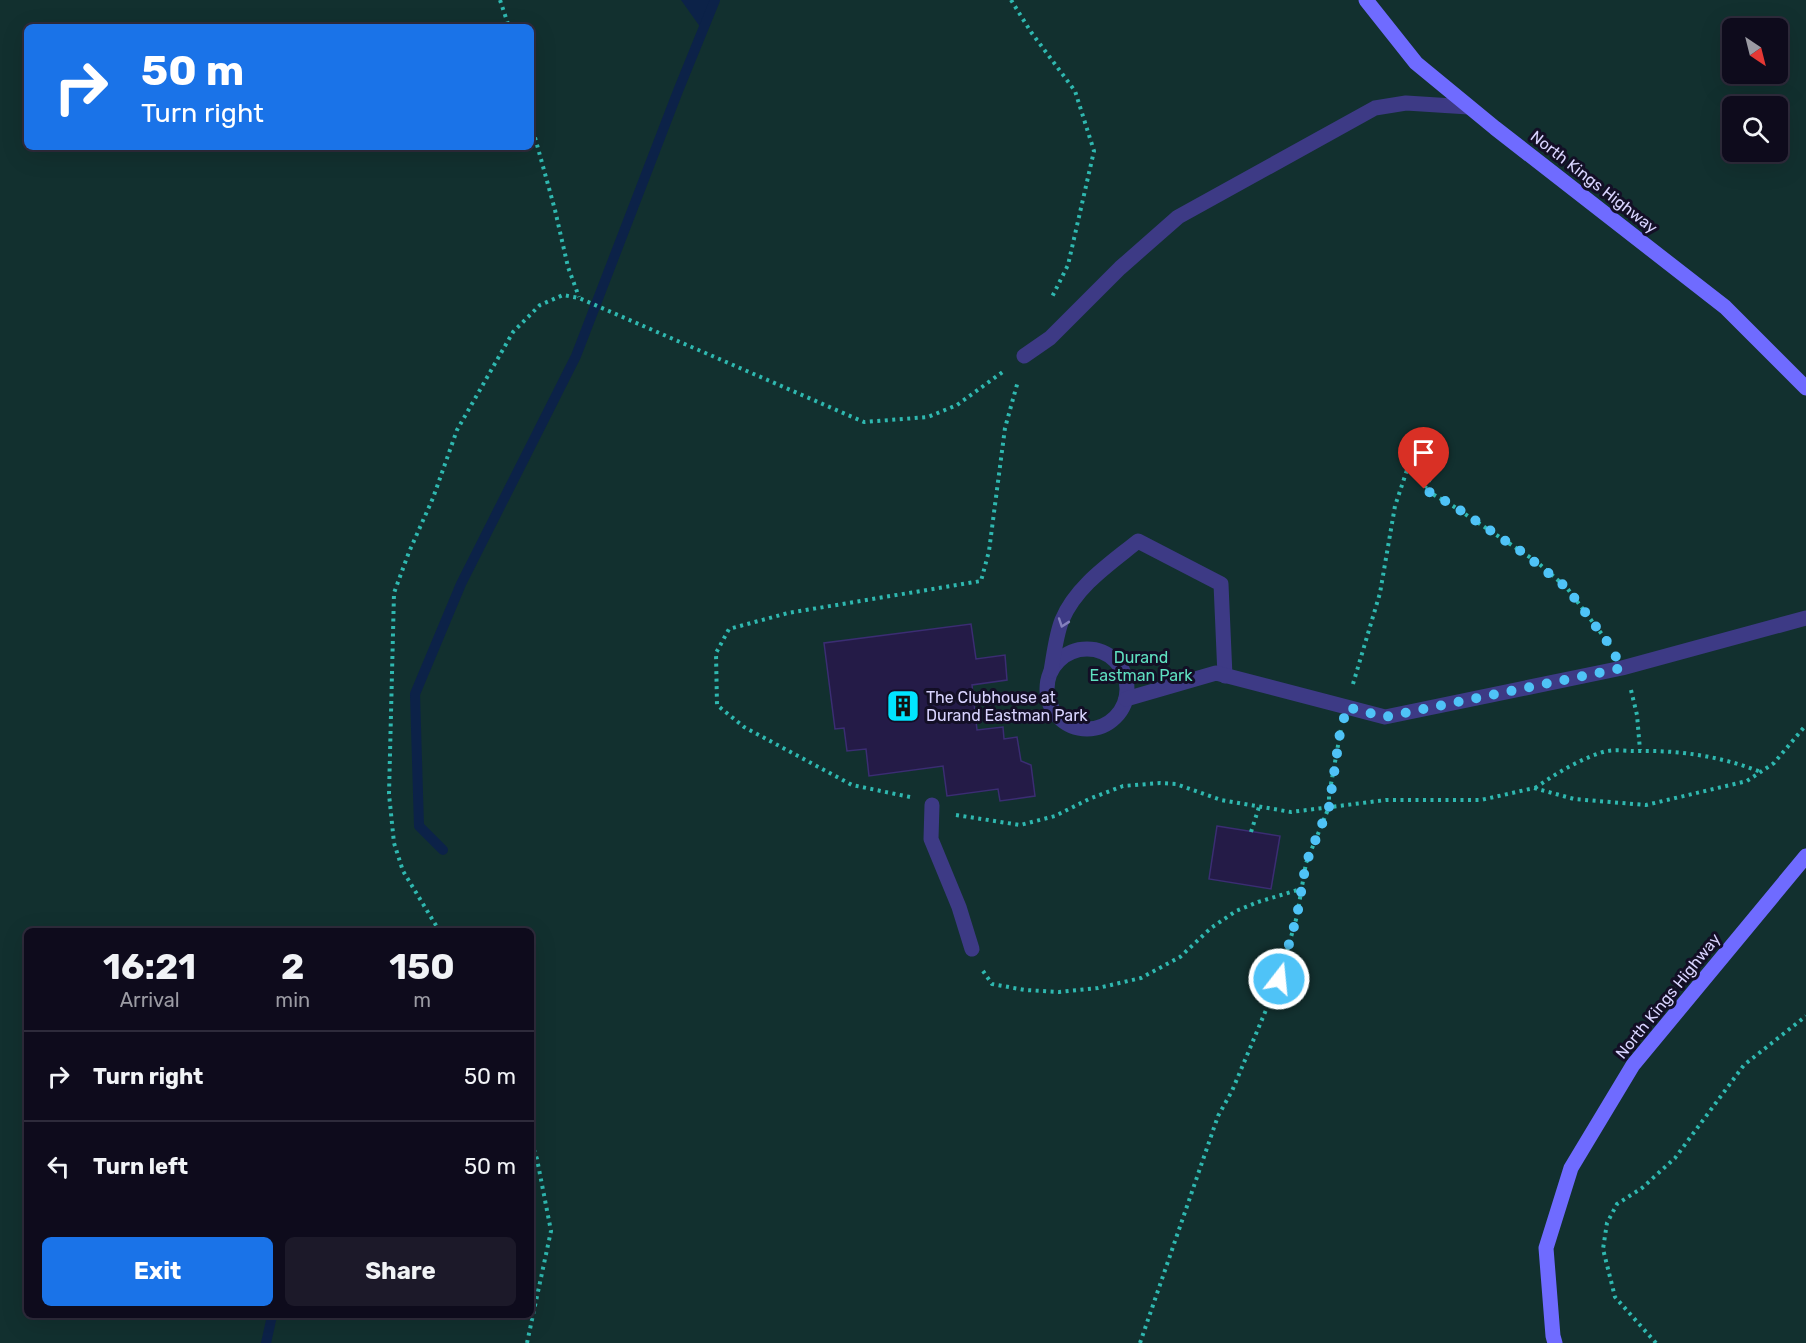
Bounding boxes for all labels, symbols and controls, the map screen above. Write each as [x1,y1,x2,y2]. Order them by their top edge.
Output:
north arrow [1722,18,1788,84]
map controls [1722,18,1788,162]
text: 50 m [141,46,244,96]
icon: right [42,48,120,126]
button: search [1722,96,1788,162]
text: Turn right [141,97,264,129]
street label: North Kings Highway [1527,127,1661,238]
pin [1398,427,1449,489]
icon: arrive [1407,436,1440,469]
one-way arrow [1057,618,1070,628]
park label: Durand Eastman Park [1090,648,1193,685]
building icon: The Clubhouse at Durand Eastman Park [885,688,921,724]
place label: The Clubhouse at Durand Eastman Park [926,688,1088,725]
street label: North Kings Highway [1612,929,1724,1062]
text: 16:21 [103,945,196,988]
text: 2 [281,945,304,988]
text: 150 [389,945,455,988]
position arrow [1247,947,1311,1011]
text: Arrival [120,988,180,1012]
text: min [275,988,310,1012]
text: m [413,988,431,1012]
icon: right [42,1060,75,1093]
text: Turn right [93,1063,203,1090]
text: 50 m [464,1063,516,1090]
icon: left [42,1150,75,1183]
text: Turn left [93,1153,188,1180]
text: 50 m [464,1153,516,1180]
button: Exit [42,1237,273,1306]
button: Share [285,1237,516,1306]

